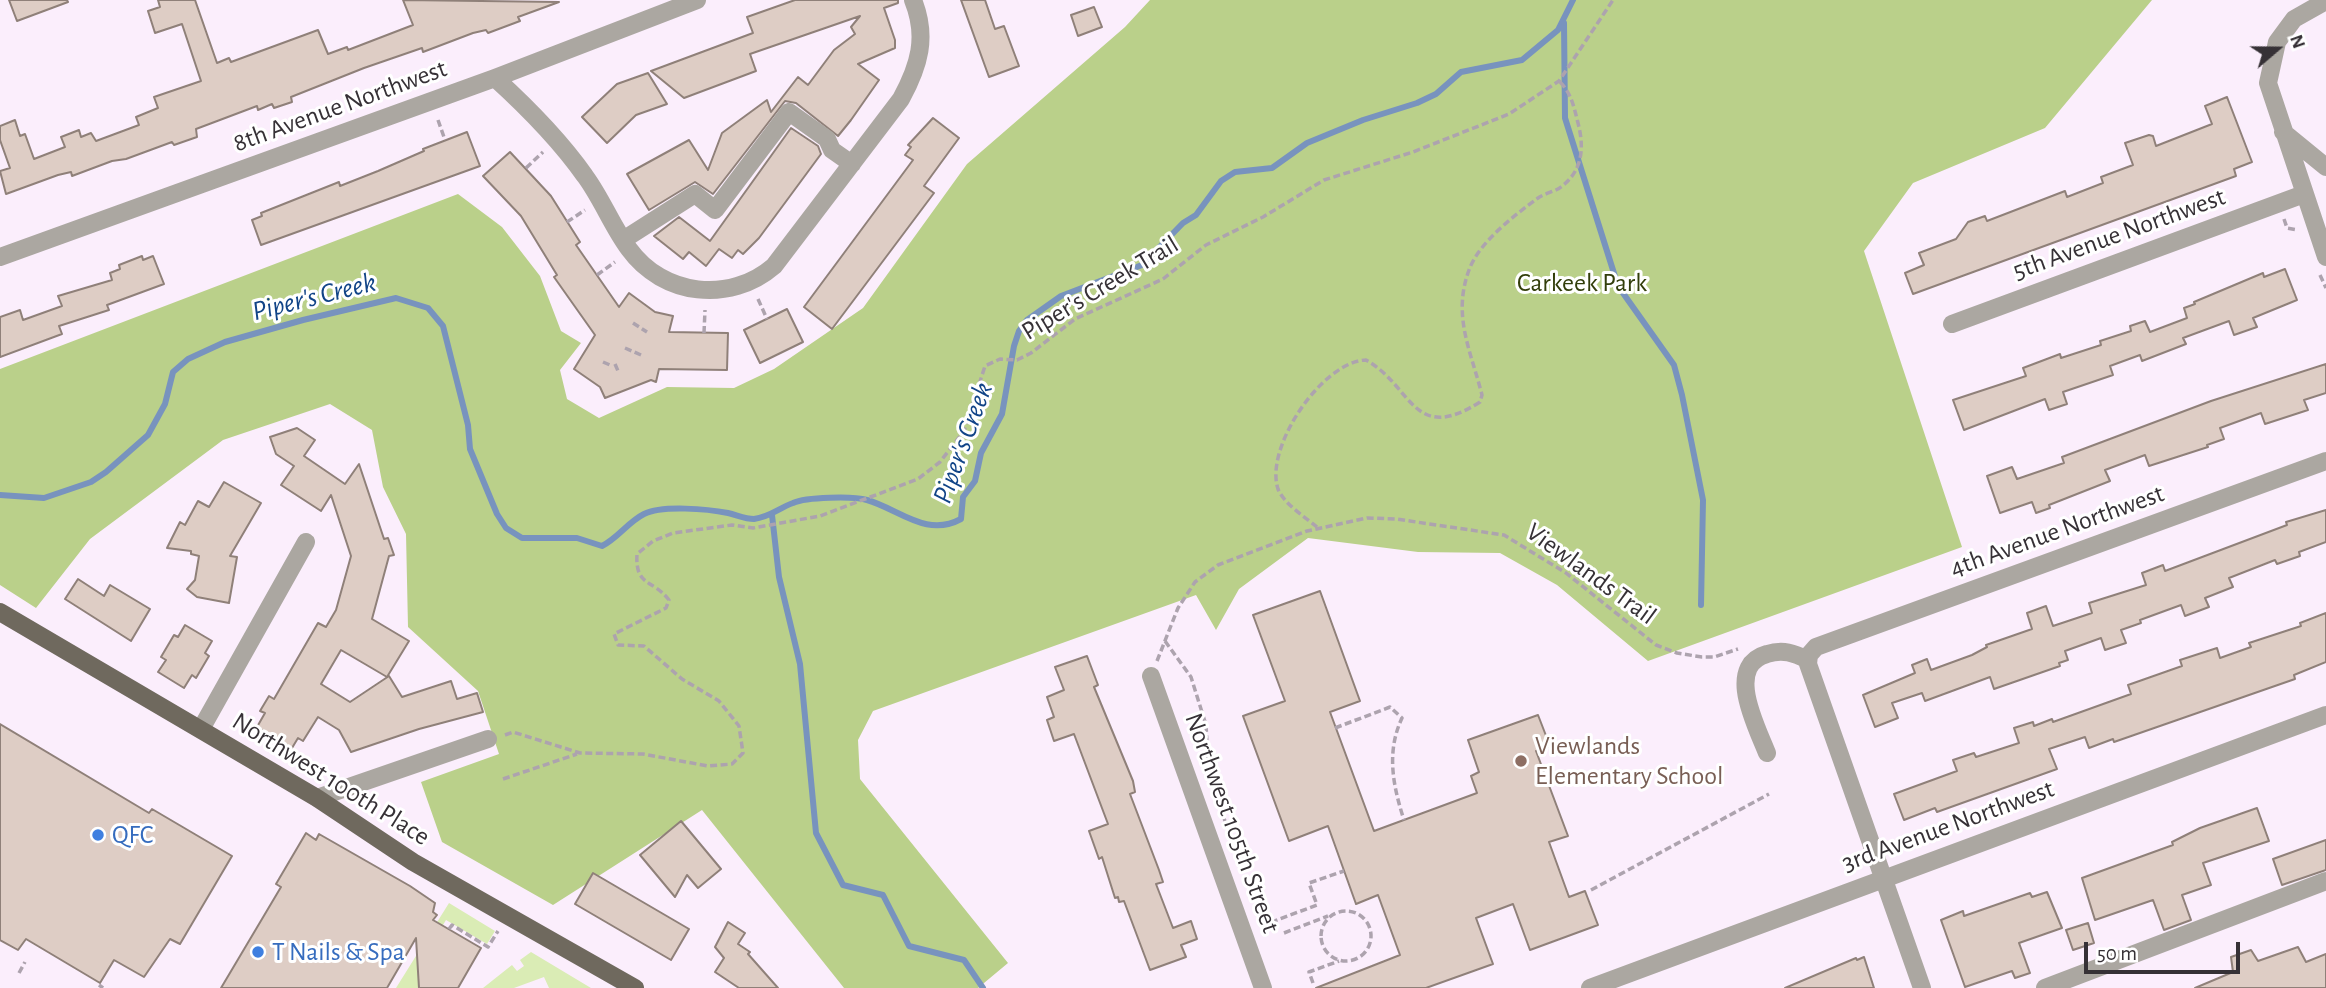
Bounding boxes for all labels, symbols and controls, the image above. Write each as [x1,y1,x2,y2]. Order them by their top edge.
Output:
north arrow [2242,14,2312,84]
text: N [2286,32,2308,51]
street label: 8th Avenue Northwest [229,53,451,159]
street label: 5th Avenue Northwest [2009,181,2229,287]
street label: Piper's Creek Trail [1016,229,1184,347]
water label: Piper's Creek [249,265,379,329]
park label: Carkeek Park [1517,267,1647,299]
water label: Piper's Creek [926,378,1000,508]
street label: 4th Avenue Northwest [1946,478,2168,584]
street label: Viewlands Trail [1520,516,1662,632]
street label: Northwest 100th Place [226,706,436,852]
street label: Northwest 105th Street [1178,709,1286,937]
place label: Viewlands Elementary School [1535,730,1723,792]
marker: Viewlands Elementary School [1513,753,1529,769]
street label: 3rd Avenue Northwest [1838,773,2058,879]
place label: QFC [112,819,153,851]
marker: QFC [90,827,106,843]
scale bar [2088,928,2244,972]
place label: T Nails & Spa [272,936,405,968]
text: 50 m [2097,943,2137,964]
marker: T Nails & Spa [250,944,266,960]

